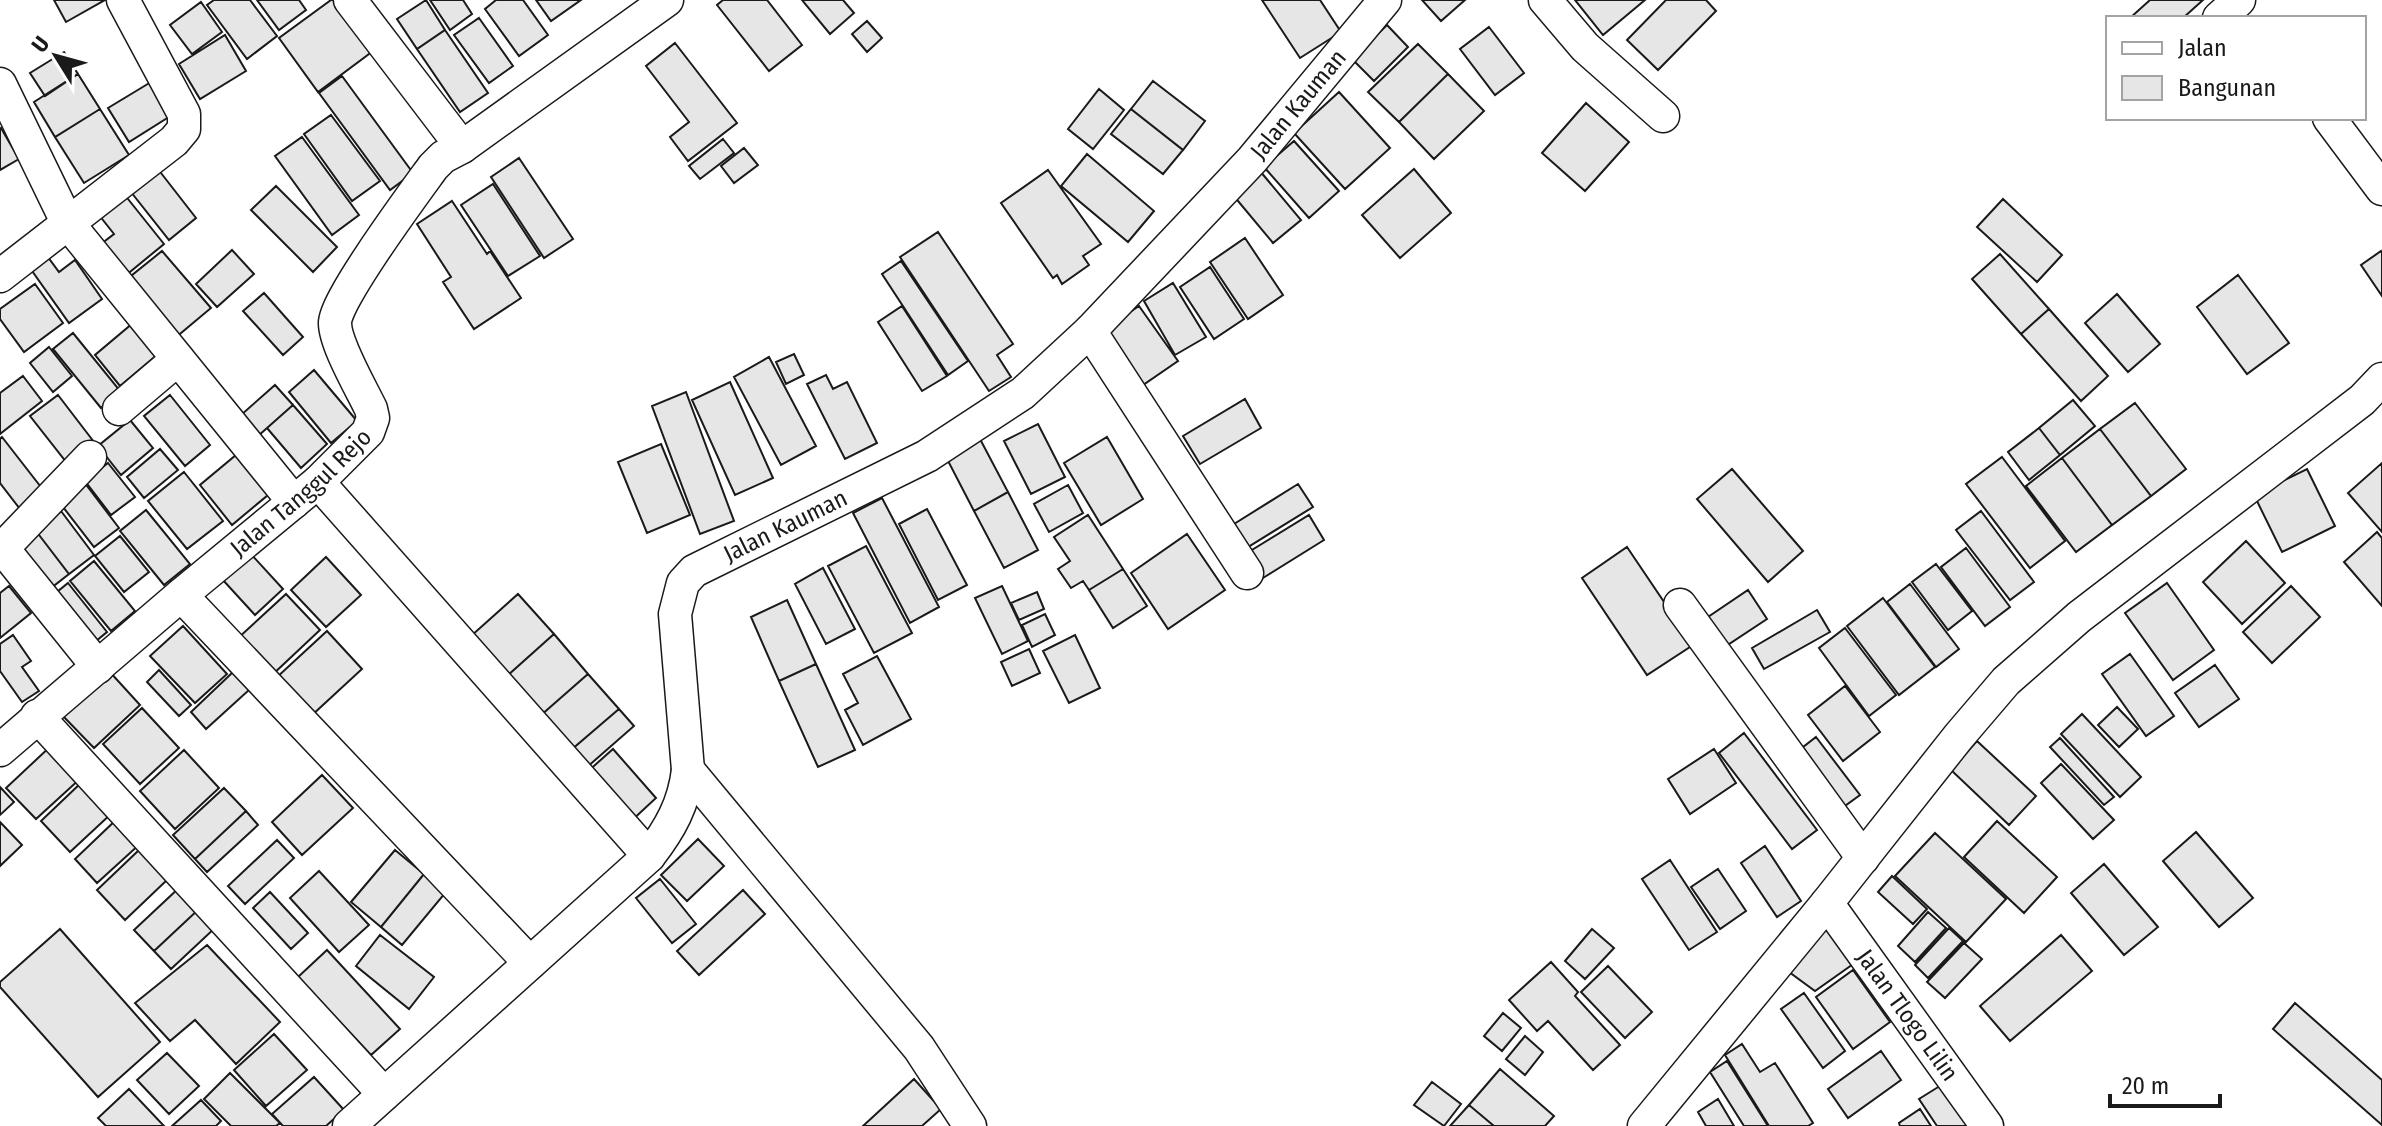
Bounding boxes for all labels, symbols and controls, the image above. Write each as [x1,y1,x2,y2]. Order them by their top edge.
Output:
north arrow [16,16,96,96]
legend [2106,16,2366,120]
text: U [26,31,55,58]
text: Jalan [2178,34,2227,62]
street label: Jalan Kauman [1245,44,1352,165]
text: Bangunan [2178,74,2276,102]
street label: Jalan Tanggul Rejo [225,423,377,562]
street label: Jalan Kauman [719,484,852,568]
street label: Jalan Tlogo Lilin [1851,944,1964,1086]
scale bar [2110,1058,2220,1108]
text: 20 m [2122,1072,2169,1100]

